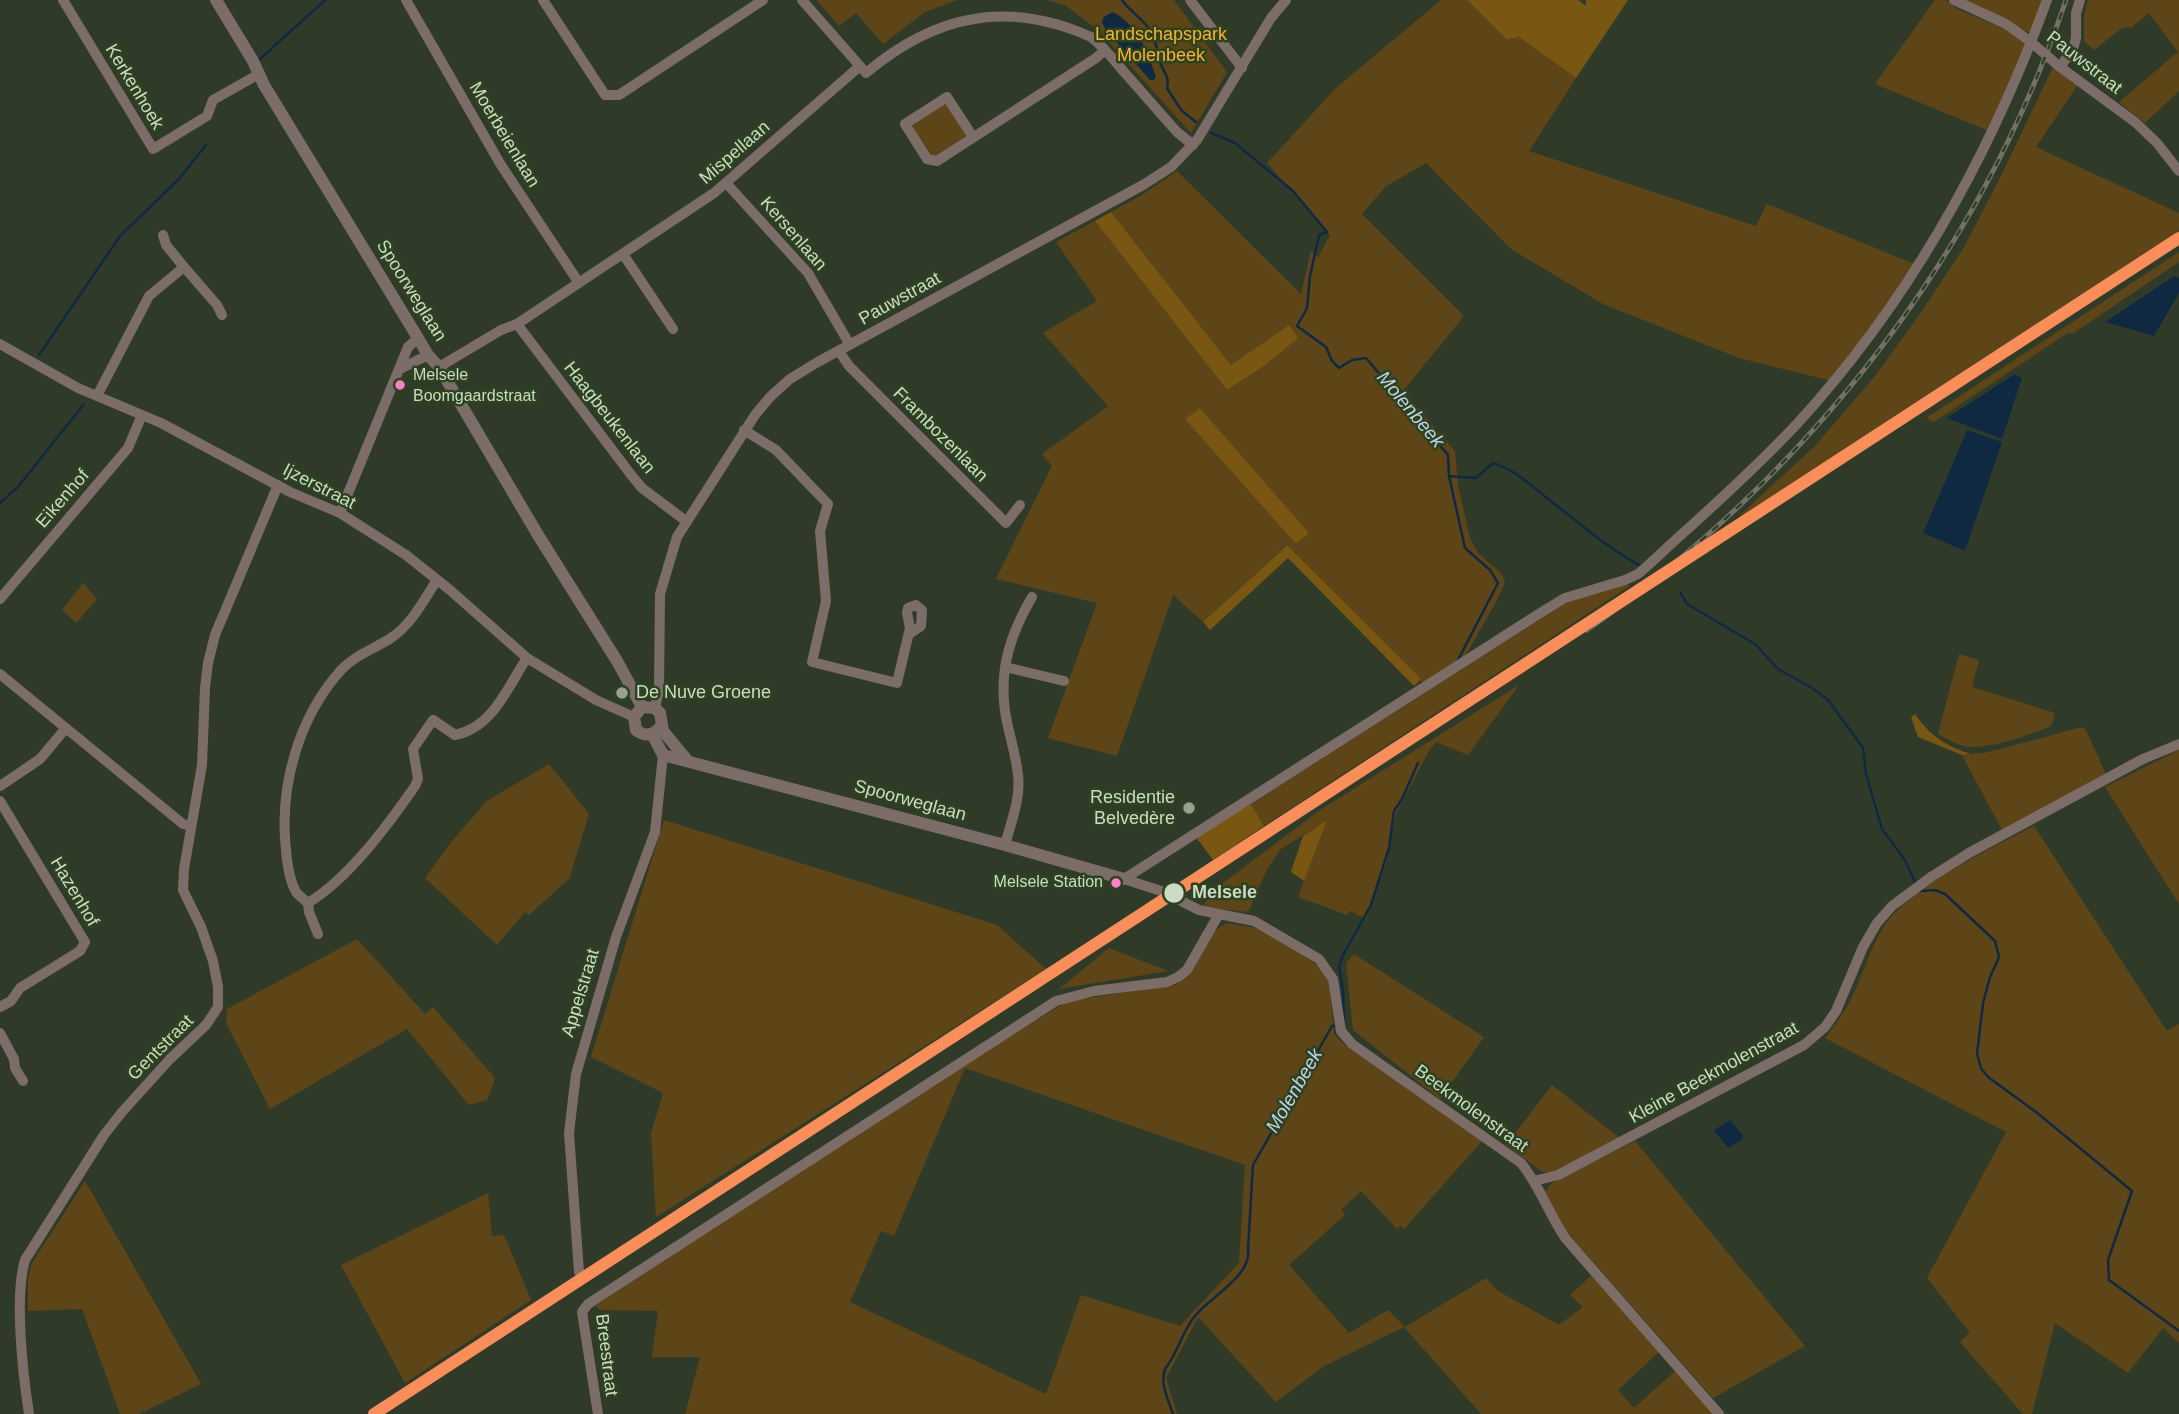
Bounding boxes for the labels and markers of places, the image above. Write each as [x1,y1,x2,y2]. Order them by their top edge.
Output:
place label: Melsele Boomgaardstraat [413,366,536,404]
marker: Melsele Boomgaardstraat [393,378,407,392]
place label: De Nuve Groene [636,682,771,704]
marker: De Nuve Groene [614,685,630,701]
place label: Residentie Belvedère [1090,787,1175,830]
marker: Residentie Belvedère [1181,800,1197,816]
place label: Melsele Station [994,873,1103,893]
marker: Melsele Station [1109,876,1123,890]
marker: Melsele [1162,881,1186,905]
place label: Melsele [1192,882,1257,904]

